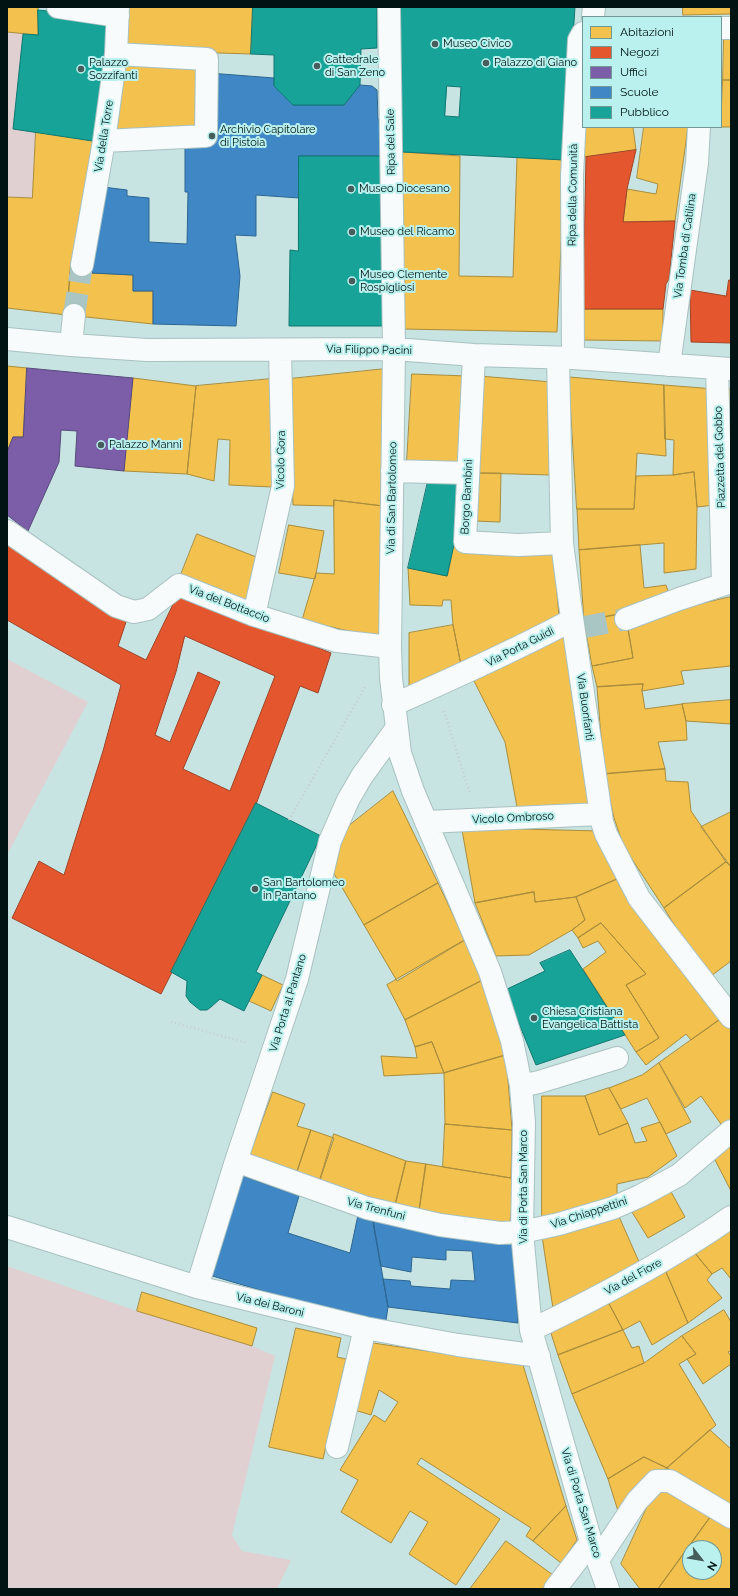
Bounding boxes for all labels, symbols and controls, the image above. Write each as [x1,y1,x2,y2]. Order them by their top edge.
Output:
legend [582,16,722,128]
text: Abitazioni [620,25,674,39]
place label: Museo Civico [443,37,511,51]
marker: Museo Civico [430,39,440,49]
text: Negozi [620,45,659,59]
place label: Cattedrale di San Zeno [325,53,385,79]
place label: Palazzo Sozzifanti [89,56,137,82]
place label: Palazzo di Giano [494,56,577,70]
marker: Palazzo di Giano [481,58,491,68]
marker: Cattedrale di San Zeno [312,61,322,71]
marker: Palazzo Sozzifanti [76,64,86,74]
text: Uffici [620,65,647,79]
text: Scuole [620,85,658,99]
street label: Via della Torre [92,99,116,173]
text: Pubblico [620,105,669,119]
street label: Ripa del Sale [384,109,398,175]
place label: Archivio Capitolare di Pistoia [220,123,316,149]
marker: Archivio Capitolare di Pistoia [207,131,217,141]
street label: Ripa della Comunità [566,144,580,246]
place label: Museo Diocesano [359,182,450,196]
marker: Museo Diocesano [346,184,356,194]
street label: Via Tomba di Catilina [671,193,699,299]
place label: Museo del Ricamo [360,225,455,239]
marker: Museo del Ricamo [347,227,357,237]
place label: Museo Clemente Rospigliosi [360,268,447,294]
marker: Museo Clemente Rospigliosi [347,276,357,286]
street label: Via Filippo Pacini [326,343,412,357]
street label: Piazzetta del Gobbo [712,406,728,508]
street label: Vicolo Gora [274,430,288,490]
place label: Palazzo Manni [109,438,182,452]
marker: Palazzo Manni [96,440,106,450]
street label: Via di San Bartolomeo [384,442,400,554]
street label: Borgo Bambini [458,459,476,535]
street label: Via del Bottaccio [187,582,271,626]
street label: Via Porta Guidi [484,624,556,670]
street label: Via Buonfanti [574,673,596,741]
street label: Vicolo Ombroso [472,809,554,827]
place label: San Bartolomeo in Pantano [263,876,345,902]
marker: San Bartolomeo in Pantano [250,884,260,894]
street label: Via Porta al Pantano [267,952,309,1054]
place label: Chiesa Cristiana Evangelica Battista [542,1005,638,1031]
marker: Chiesa Cristiana Evangelica Battista [529,1013,539,1023]
street label: Via di Porta San Marco [517,1130,531,1244]
street label: Via Chiappettini [549,1194,629,1232]
street label: Via Trenfuni [345,1195,407,1223]
street label: Via del Fiore [602,1256,664,1298]
street label: Via dei Baroni [235,1290,305,1320]
street label: Via di Porta San Marco [558,1447,604,1559]
north arrow [682,1540,722,1580]
text: N [704,1559,720,1573]

